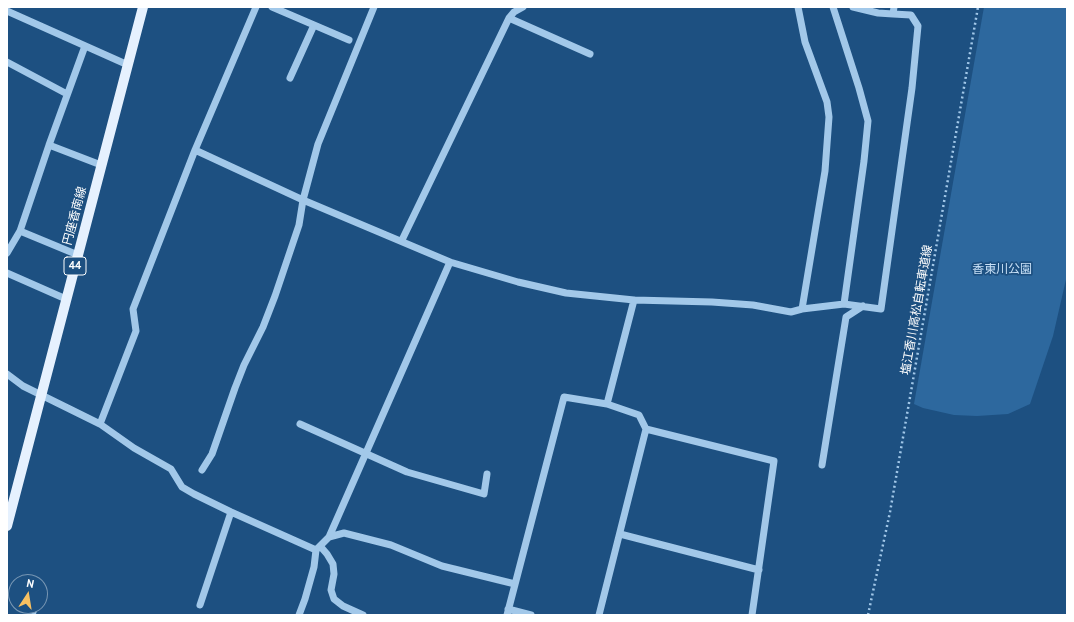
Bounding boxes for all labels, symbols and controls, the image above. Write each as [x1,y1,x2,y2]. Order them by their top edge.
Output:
street label: 円座香南線 [60,185,90,247]
street label: 塩江香川高松自転車道線 [898,244,936,376]
road number: 44 [64,257,86,275]
park label: 香東川公園 [972,263,1032,277]
north arrow [8,574,48,614]
text: N [25,576,35,591]

